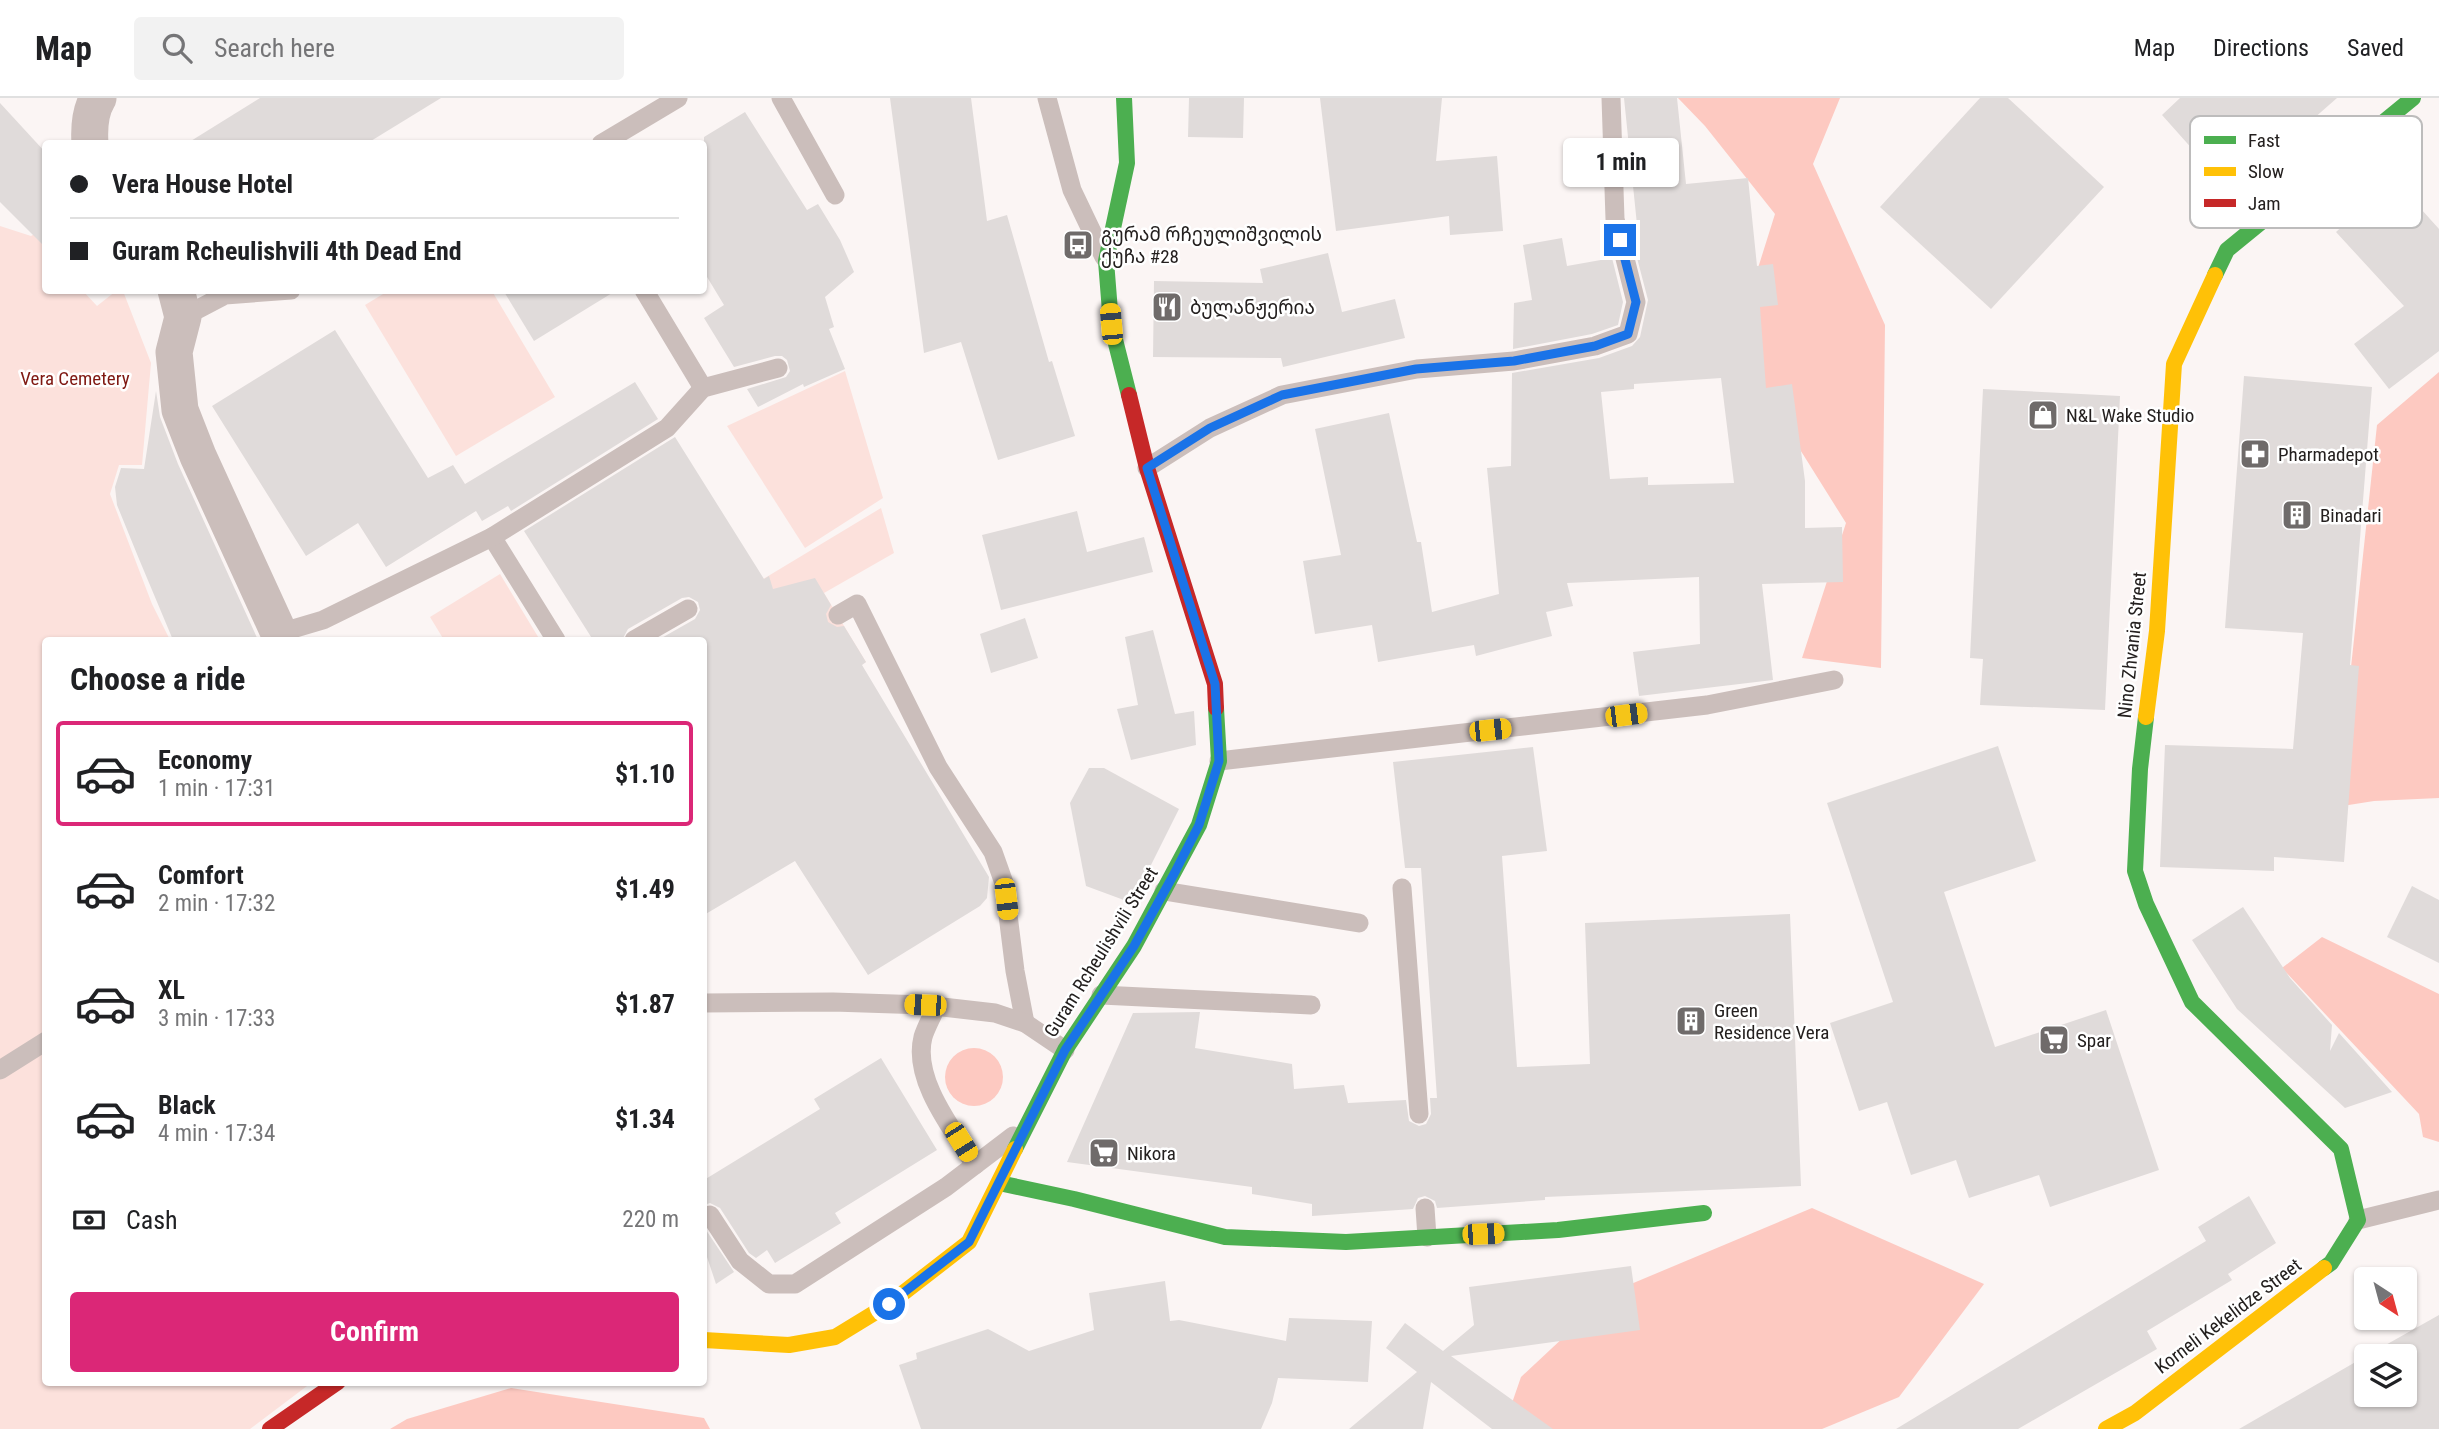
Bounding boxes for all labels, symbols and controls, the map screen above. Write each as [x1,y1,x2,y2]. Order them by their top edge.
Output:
search box [134,17,624,80]
text: Map [35,29,92,68]
icon: search [158,29,196,67]
text: Search here [214,33,335,63]
text: Map [2134,34,2175,62]
text: Directions [2213,34,2309,62]
text: Saved [2347,34,2404,62]
legend [2190,116,2422,228]
text: Fast [2248,129,2280,152]
callout: 1 min [1562,138,1678,188]
text: 1 min [1595,149,1647,176]
text: Slow [2248,160,2284,183]
text: Vera House Hotel [112,169,293,199]
text: Jam [2248,192,2281,215]
place label: გურამ რჩეულიშვილის ქუჩა #28 [1101,223,1322,268]
route end [1604,224,1636,256]
bus stop icon: გურამ რჩეულიშვილის ქუჩა #28 [1061,228,1095,262]
text: Guram Rcheulishvili 4th Dead End [112,236,462,266]
restaurant icon: ბულანჟერია [1150,290,1184,324]
place label: ბულანჟერია [1190,296,1315,320]
car [1099,302,1124,346]
park label: Vera Cemetery [20,367,130,390]
shop icon: N&L Wake Studio [2026,398,2060,432]
place label: N&L Wake Studio [2066,404,2194,427]
pharmacy icon: Pharmadepot [2238,437,2272,471]
place label: Pharmadepot [2278,443,2379,466]
building icon: Binadari [2280,498,2314,532]
place label: Binadari [2320,504,2382,527]
street label: Nino Zhvania Street [2113,571,2151,719]
text: Choose a ride [70,660,245,698]
car [1604,702,1649,728]
car [1469,717,1512,743]
icon: car [74,742,137,805]
text: Economy [158,745,252,775]
text: $1.10 [615,759,675,789]
text: 1 min · 17:31 [158,775,275,802]
icon: car [74,857,137,920]
text: Comfort [158,860,244,890]
street label: Guram Rcheulishvili Street [1039,863,1163,1041]
text: $1.49 [615,874,675,904]
car [994,877,1019,921]
text: 2 min · 17:32 [158,890,275,917]
icon: car [74,972,137,1035]
text: XL [158,975,185,1005]
text: $1.87 [615,989,675,1019]
car [904,994,947,1016]
place label: Green Residence Vera [1714,999,1829,1044]
building icon: Green Residence Vera [1674,1004,1708,1038]
text: 3 min · 17:33 [158,1005,275,1032]
supermarket icon: Spar [2037,1023,2071,1057]
place label: Spar [2077,1029,2111,1052]
icon: car [74,1087,137,1150]
text: Black [158,1090,216,1120]
text: $1.34 [615,1104,675,1134]
car [941,1119,982,1165]
text: 4 min · 17:34 [158,1120,275,1147]
supermarket icon: Nikora [1087,1136,1121,1170]
place label: Nikora [1127,1142,1176,1165]
icon: cash [70,1201,108,1239]
text: Cash [126,1205,178,1235]
text: 220 m [622,1206,679,1233]
car [1462,1223,1505,1245]
street label: Korneli Kekelidze Street [2150,1254,2306,1378]
north arrow [2354,1267,2417,1330]
map controls [2354,1267,2417,1407]
route start [873,1288,905,1320]
button: Confirm [70,1292,679,1372]
button: layers [2354,1344,2417,1407]

